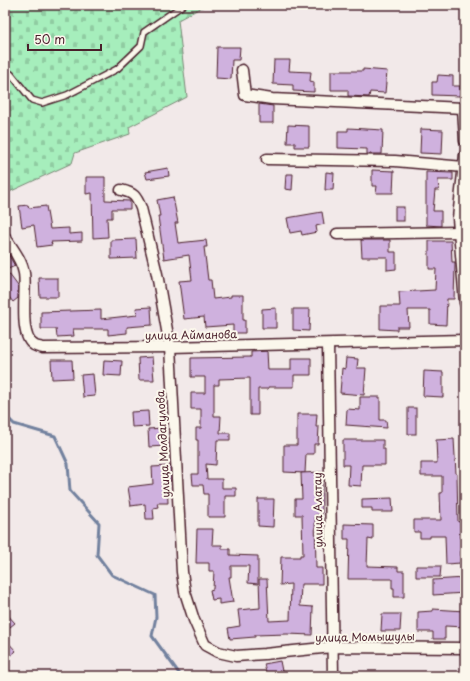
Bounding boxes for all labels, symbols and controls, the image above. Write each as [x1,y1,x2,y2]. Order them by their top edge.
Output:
scale bar [28,26,101,52]
text: 50 m [34,30,65,48]
street label: улица Айманова [145,325,237,344]
street label: улица Молдагулова [151,390,174,498]
street label: улица Алатау [308,472,327,548]
street label: улица Момышулы [315,627,415,646]

